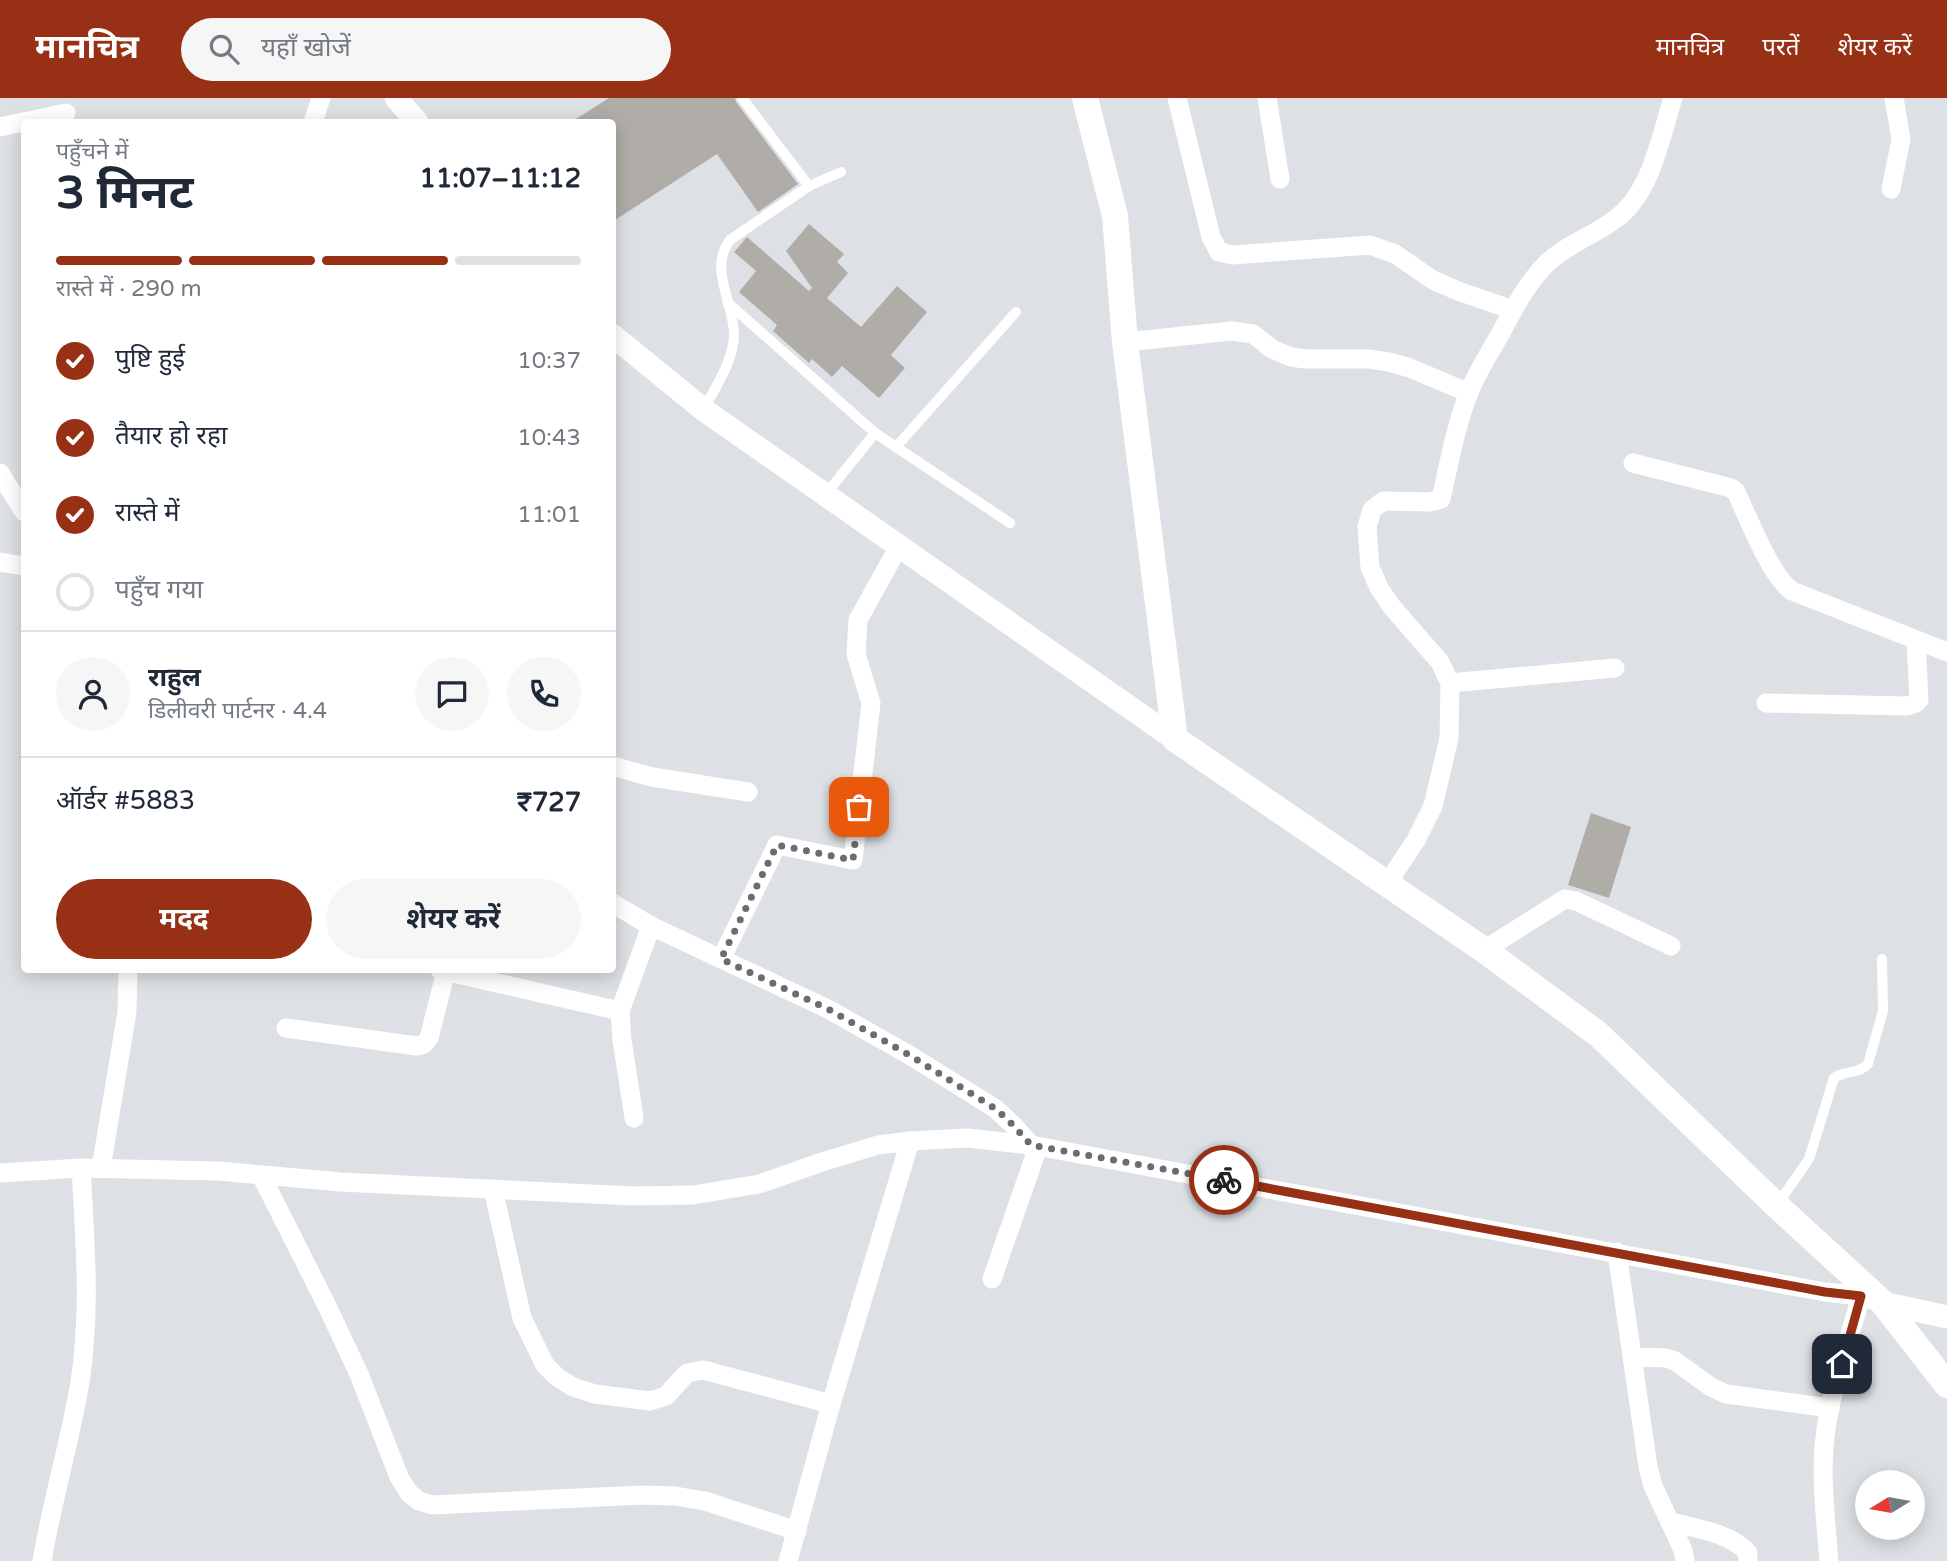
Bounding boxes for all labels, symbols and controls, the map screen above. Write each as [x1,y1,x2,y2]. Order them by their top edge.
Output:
search box [181,18,671,81]
text: मानचित्र [35,28,139,67]
icon: search [205,30,243,68]
text: यहाँ खोजें [261,32,351,63]
text: मानचित्र [1656,33,1724,62]
text: परतें [1762,33,1799,62]
text: शेयर करें [1837,33,1912,62]
text: पहुँचने में [56,138,128,166]
text: 11:07–11:12 [420,163,581,194]
text: 3 मिनट [56,166,193,221]
text: रास्ते में · 290 m [56,275,202,303]
icon: check [56,342,94,380]
text: पुष्टि हुई [115,343,185,374]
text: 10:37 [517,347,581,375]
icon: check [56,419,94,457]
text: तैयार हो रहा [115,420,228,451]
text: 10:43 [517,424,581,452]
icon: check [56,496,94,534]
text: रास्ते में [115,497,180,528]
text: 11:01 [517,501,581,529]
text: पहुँच गया [115,574,203,605]
button: person [56,657,130,731]
button: chat [415,657,489,731]
button: phone [507,657,581,731]
text: राहुल [148,662,201,693]
text: डिलीवरी पार्टनर · 4.4 [148,697,327,725]
pin [829,777,889,837]
text: ऑर्डर #5883 [56,785,195,816]
text: ₹727 [517,787,581,818]
icon: bag [840,788,878,826]
button: मदद [56,879,312,959]
button: शेयर करें [326,879,581,959]
courier [1189,1145,1259,1215]
icon: bike [1205,1161,1243,1199]
pin [1812,1334,1872,1394]
icon: home [1823,1345,1861,1383]
north arrow [1855,1470,1925,1540]
map controls [1855,1470,1925,1540]

